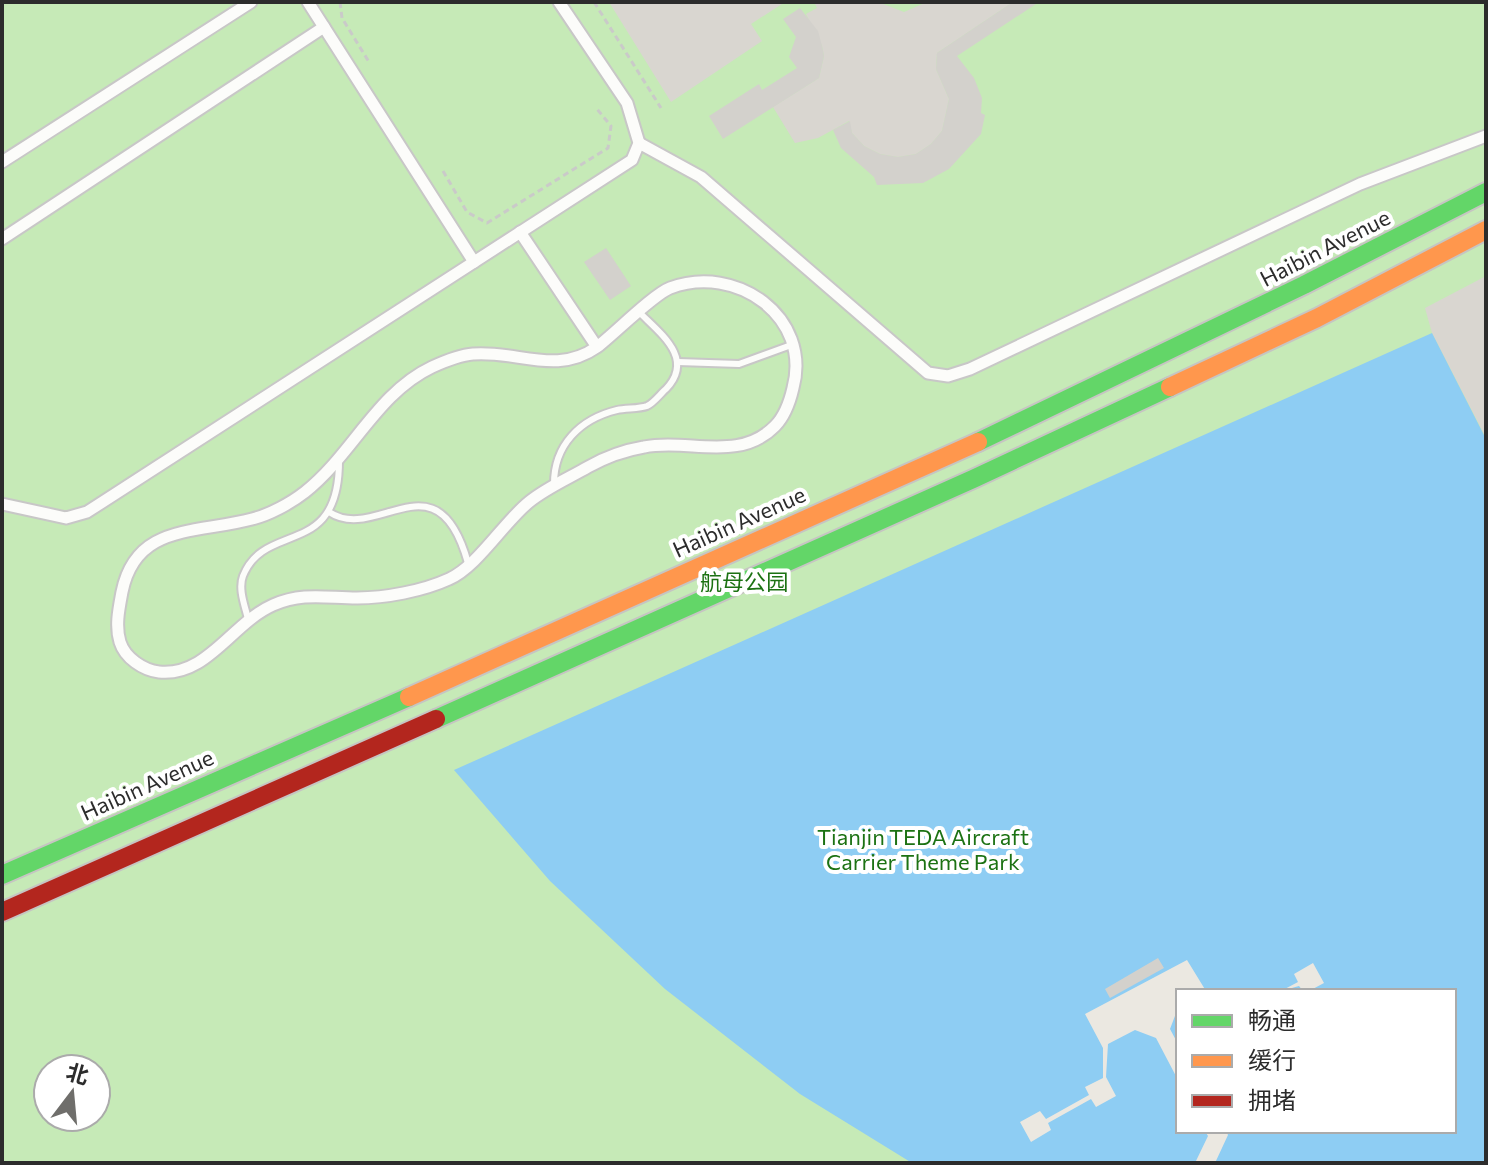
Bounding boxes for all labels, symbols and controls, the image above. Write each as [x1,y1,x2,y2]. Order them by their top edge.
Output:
street label: Haibin Avenue [1255,203,1394,292]
street label: Haibin Avenue [668,480,809,563]
park label: 航母公园 [700,568,788,595]
street label: Haibin Avenue [76,743,217,826]
park label: Tianjin TEDA Aircraft Carrier Theme Park [817,823,1029,875]
legend [1176,989,1456,1133]
text: 畅通 [1248,1005,1296,1034]
text: 缓行 [1248,1045,1296,1074]
north arrow [32,1053,112,1133]
text: 北 [63,1057,92,1089]
text: 拥堵 [1248,1085,1296,1114]

